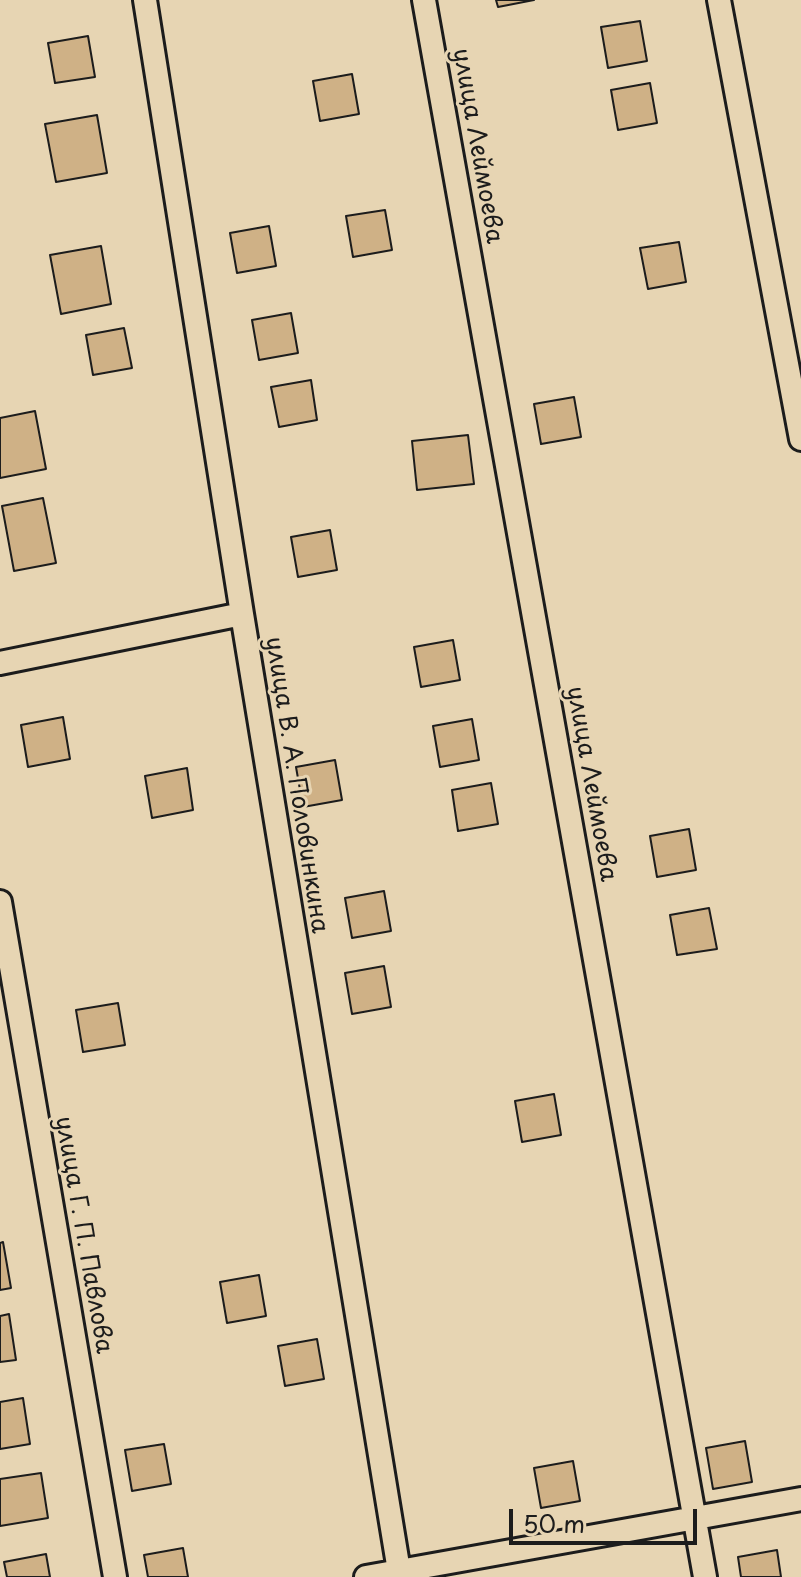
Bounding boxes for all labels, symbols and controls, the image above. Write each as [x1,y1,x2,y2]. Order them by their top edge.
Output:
street label: улица Леймоева [446,46,508,246]
street label: улица В. А. Половинкина [258,635,334,935]
street label: улица Леймоева [560,684,622,884]
street label: улица Г. П. Павлова [48,1114,118,1356]
scale bar [513,1493,701,1543]
text: 50 m [523,1505,585,1541]

